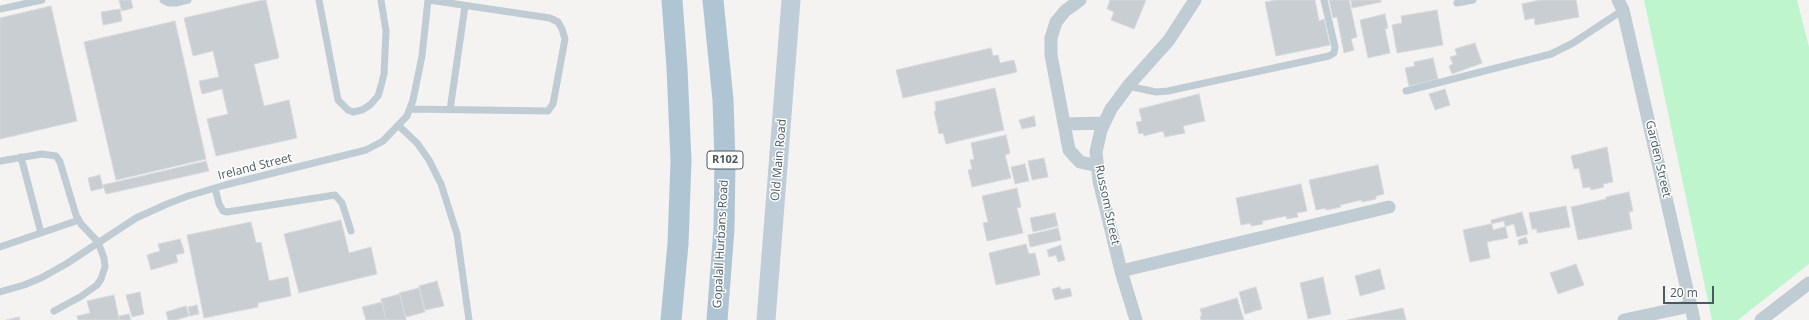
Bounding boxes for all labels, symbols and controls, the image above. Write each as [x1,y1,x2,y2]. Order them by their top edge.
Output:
street label: Old Main Road [768,118,790,202]
street label: Garden Street [1642,119,1674,199]
street label: Ireland Street [216,151,294,183]
road number: R102 [707,151,743,169]
street label: Russom Street [1092,164,1122,246]
street label: Gopalall Hurbans Road [710,179,732,309]
scale bar [1665,278,1716,304]
text: 20 m [1670,284,1698,301]

